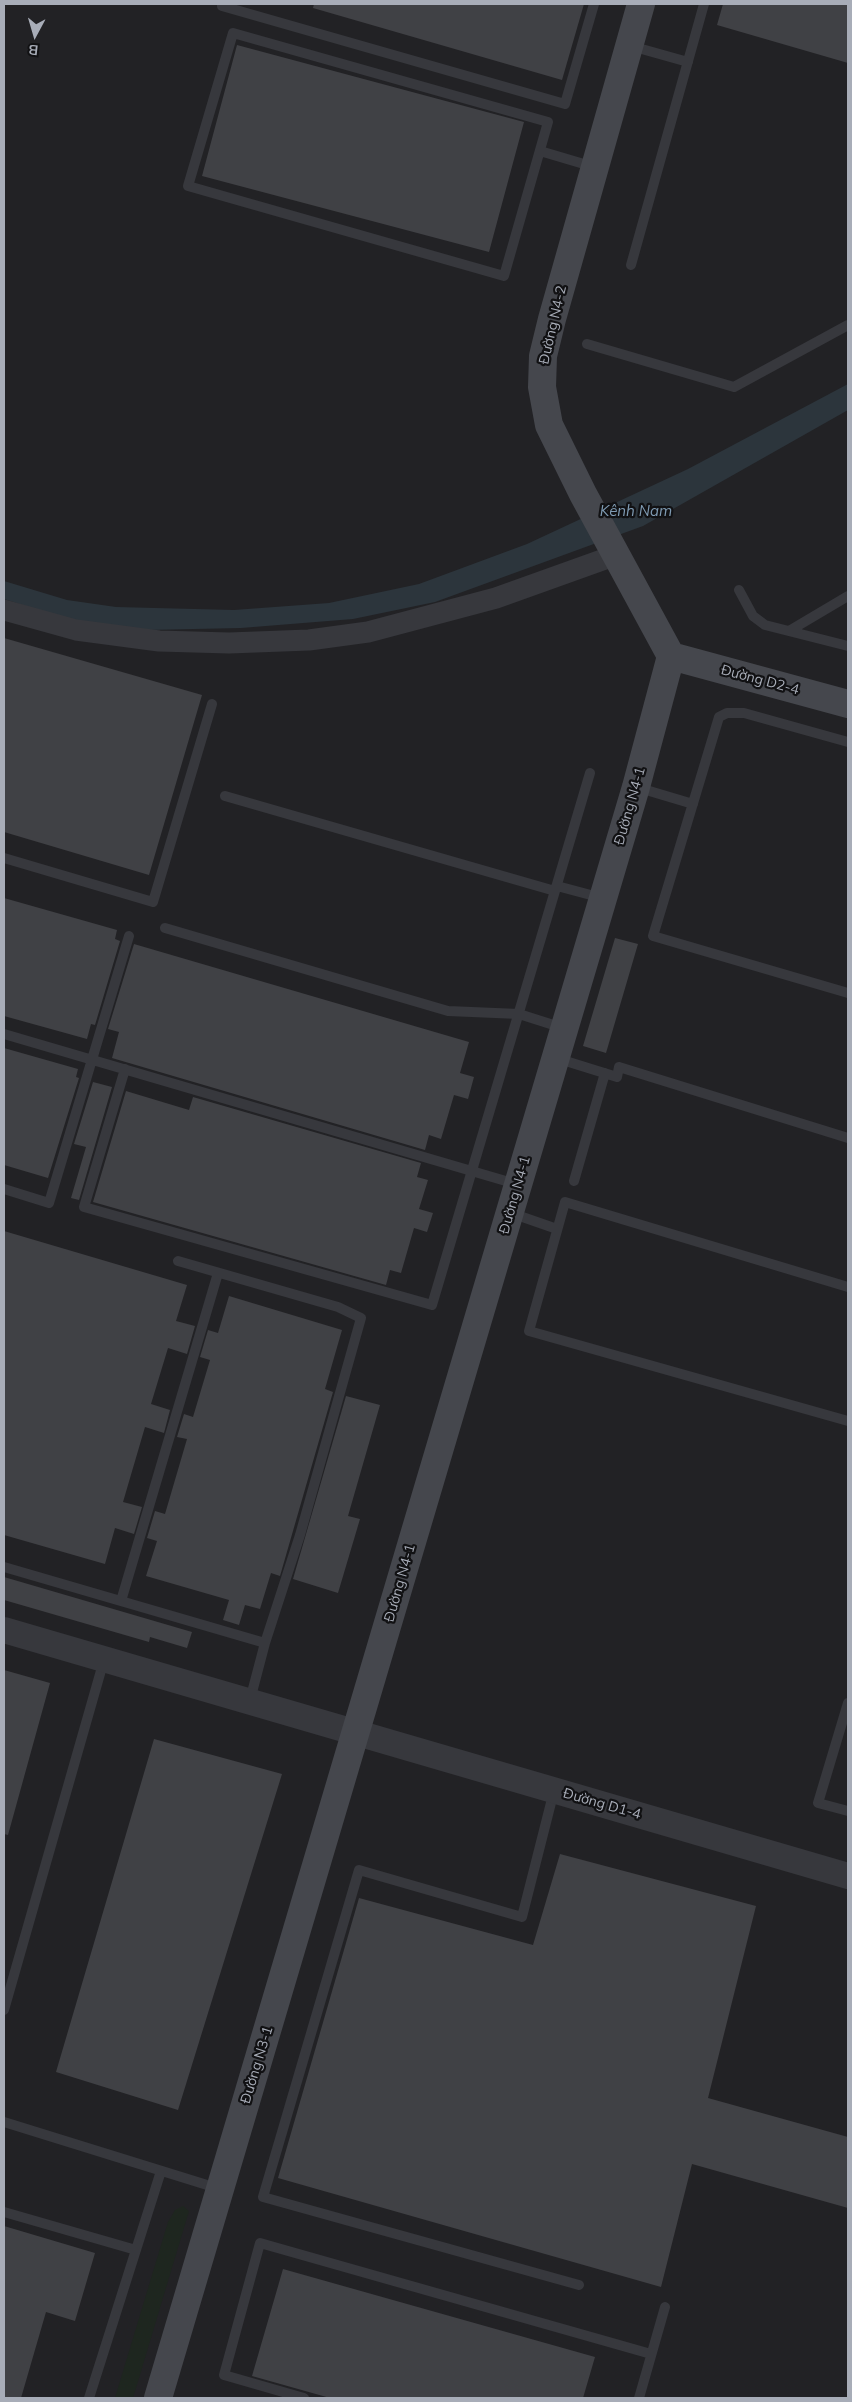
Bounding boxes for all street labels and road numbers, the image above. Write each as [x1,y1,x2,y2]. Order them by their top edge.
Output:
street label: Đường N4-2 [536,284,570,366]
street label: Đường D2-4 [719,662,801,698]
street label: Đường N4-1 [611,765,649,847]
street label: Đường N4-1 [496,1154,534,1236]
street label: Đường N4-1 [381,1542,419,1624]
street label: Đường D1-4 [561,1785,643,1823]
street label: Đường N3-1 [237,2024,277,2106]

